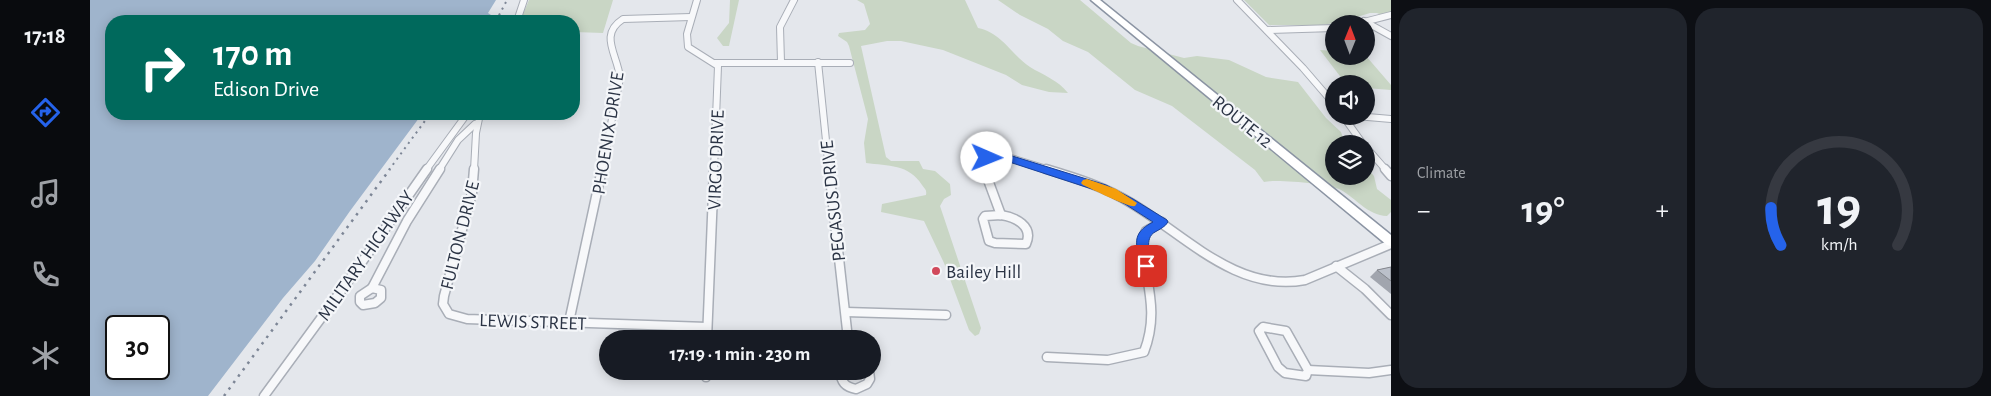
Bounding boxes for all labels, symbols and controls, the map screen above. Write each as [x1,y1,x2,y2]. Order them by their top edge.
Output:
north arrow [1325,15,1375,65]
map controls [1325,15,1375,185]
text: 17:18 [24,25,66,47]
icon: right [130,35,195,100]
text: 170 m [213,37,293,72]
street label: PHOENIX DRIVE [589,71,628,196]
button: sound [1325,75,1375,125]
text: Edison Drive [213,78,319,100]
street label: ROUTE 12 [1208,92,1276,152]
icon: directions [28,95,63,130]
street label: VIRGO DRIVE [705,110,728,210]
position arrow [960,131,1012,183]
button: layers [1325,135,1375,185]
street label: PEGASUS DRIVE [818,139,849,262]
text: Climate [1417,165,1466,181]
icon: music [28,176,63,211]
street label: FULTON DRIVE [438,179,483,292]
text: 19 [1817,182,1861,234]
street label: MILITARY HIGHWAY [314,187,418,324]
text: 19° [1521,192,1565,230]
text: − [1417,197,1430,225]
text: + [1656,197,1669,225]
text: km/h [1821,236,1857,254]
pin [1125,245,1167,287]
icon: arrive [1132,252,1160,280]
icon: phone [28,257,63,292]
place label: Bailey Hill [946,263,1021,282]
marker: Bailey Hill [930,265,942,277]
street label: LEWIS STREET [479,311,587,334]
speed limit sign: 30 [105,315,170,380]
icon: climate [28,338,63,373]
text: 17:19 · 1 min · 230 m [670,345,810,364]

